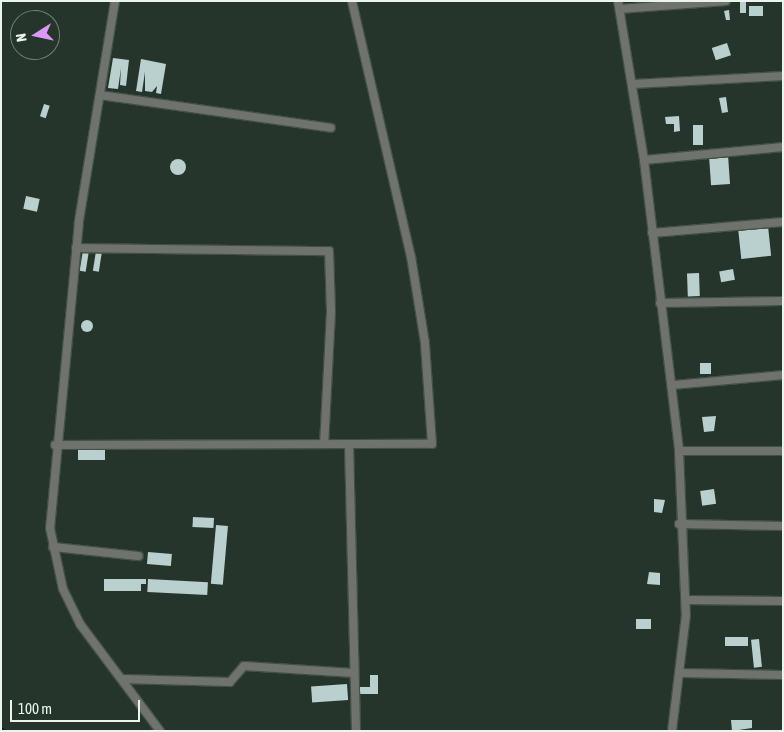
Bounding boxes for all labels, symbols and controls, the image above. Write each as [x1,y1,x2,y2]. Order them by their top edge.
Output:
north arrow [10,10,60,60]
text: N [13,32,30,43]
scale bar [12,690,142,722]
text: 100 m [18,700,52,717]

